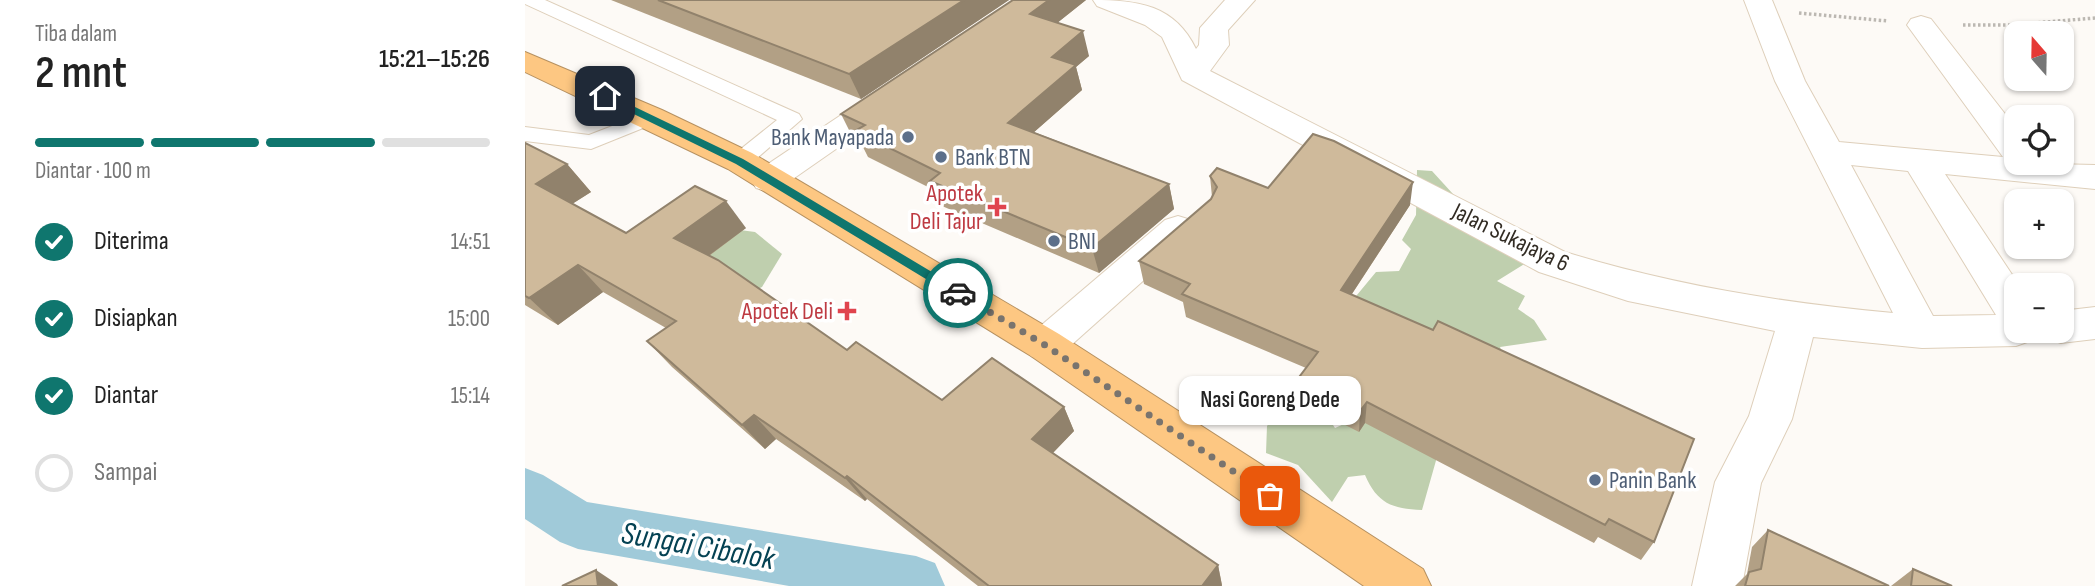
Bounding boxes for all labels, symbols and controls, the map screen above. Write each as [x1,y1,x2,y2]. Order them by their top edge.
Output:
text: Tiba dalam [35,20,117,48]
north arrow [2004,21,2074,91]
map controls [2004,21,2074,343]
text: 15:21–15:26 [379,44,490,75]
text: 2 mnt [35,46,127,101]
pin [575,66,635,126]
icon: home [586,77,624,115]
button: locate [2004,105,2074,175]
place label: Bank Mayapada [771,123,894,152]
marker: Bank Mayapada [900,129,916,145]
place label: Bank BTN [955,143,1031,172]
marker: Bank BTN [933,149,949,165]
text: Diantar · 100 m [35,157,151,185]
place label: Apotek Deli Tajur [910,179,983,236]
button: + [2004,189,2074,259]
street label: Jalan Sukajaya 6 [1447,196,1574,278]
marker: Apotek Deli Tajur [989,199,1005,215]
icon: check [35,223,73,261]
text: Diterima [94,226,169,257]
place label: BNI [1068,227,1096,256]
text: 14:51 [451,228,490,256]
marker: BNI [1046,233,1062,249]
courier [923,258,993,328]
button: − [2004,273,2074,343]
icon: car [939,274,977,312]
place label: Apotek Deli [741,297,833,326]
icon: check [35,300,73,338]
text: Disiapkan [94,303,178,334]
marker: Apotek Deli [839,303,855,319]
text: 15:00 [448,305,490,333]
icon: check [35,377,73,415]
callout: Nasi Goreng Dede [1179,377,1361,426]
text: Diantar [94,380,158,411]
text: 15:14 [451,382,490,410]
text: Nasi Goreng Dede [1200,386,1340,414]
text: Sampai [94,457,157,488]
pin [1240,466,1300,526]
place label: Panin Bank [1609,466,1696,495]
marker: Panin Bank [1587,472,1603,488]
icon: bag [1251,477,1289,515]
water label: Sungai Cibalok [618,514,778,579]

